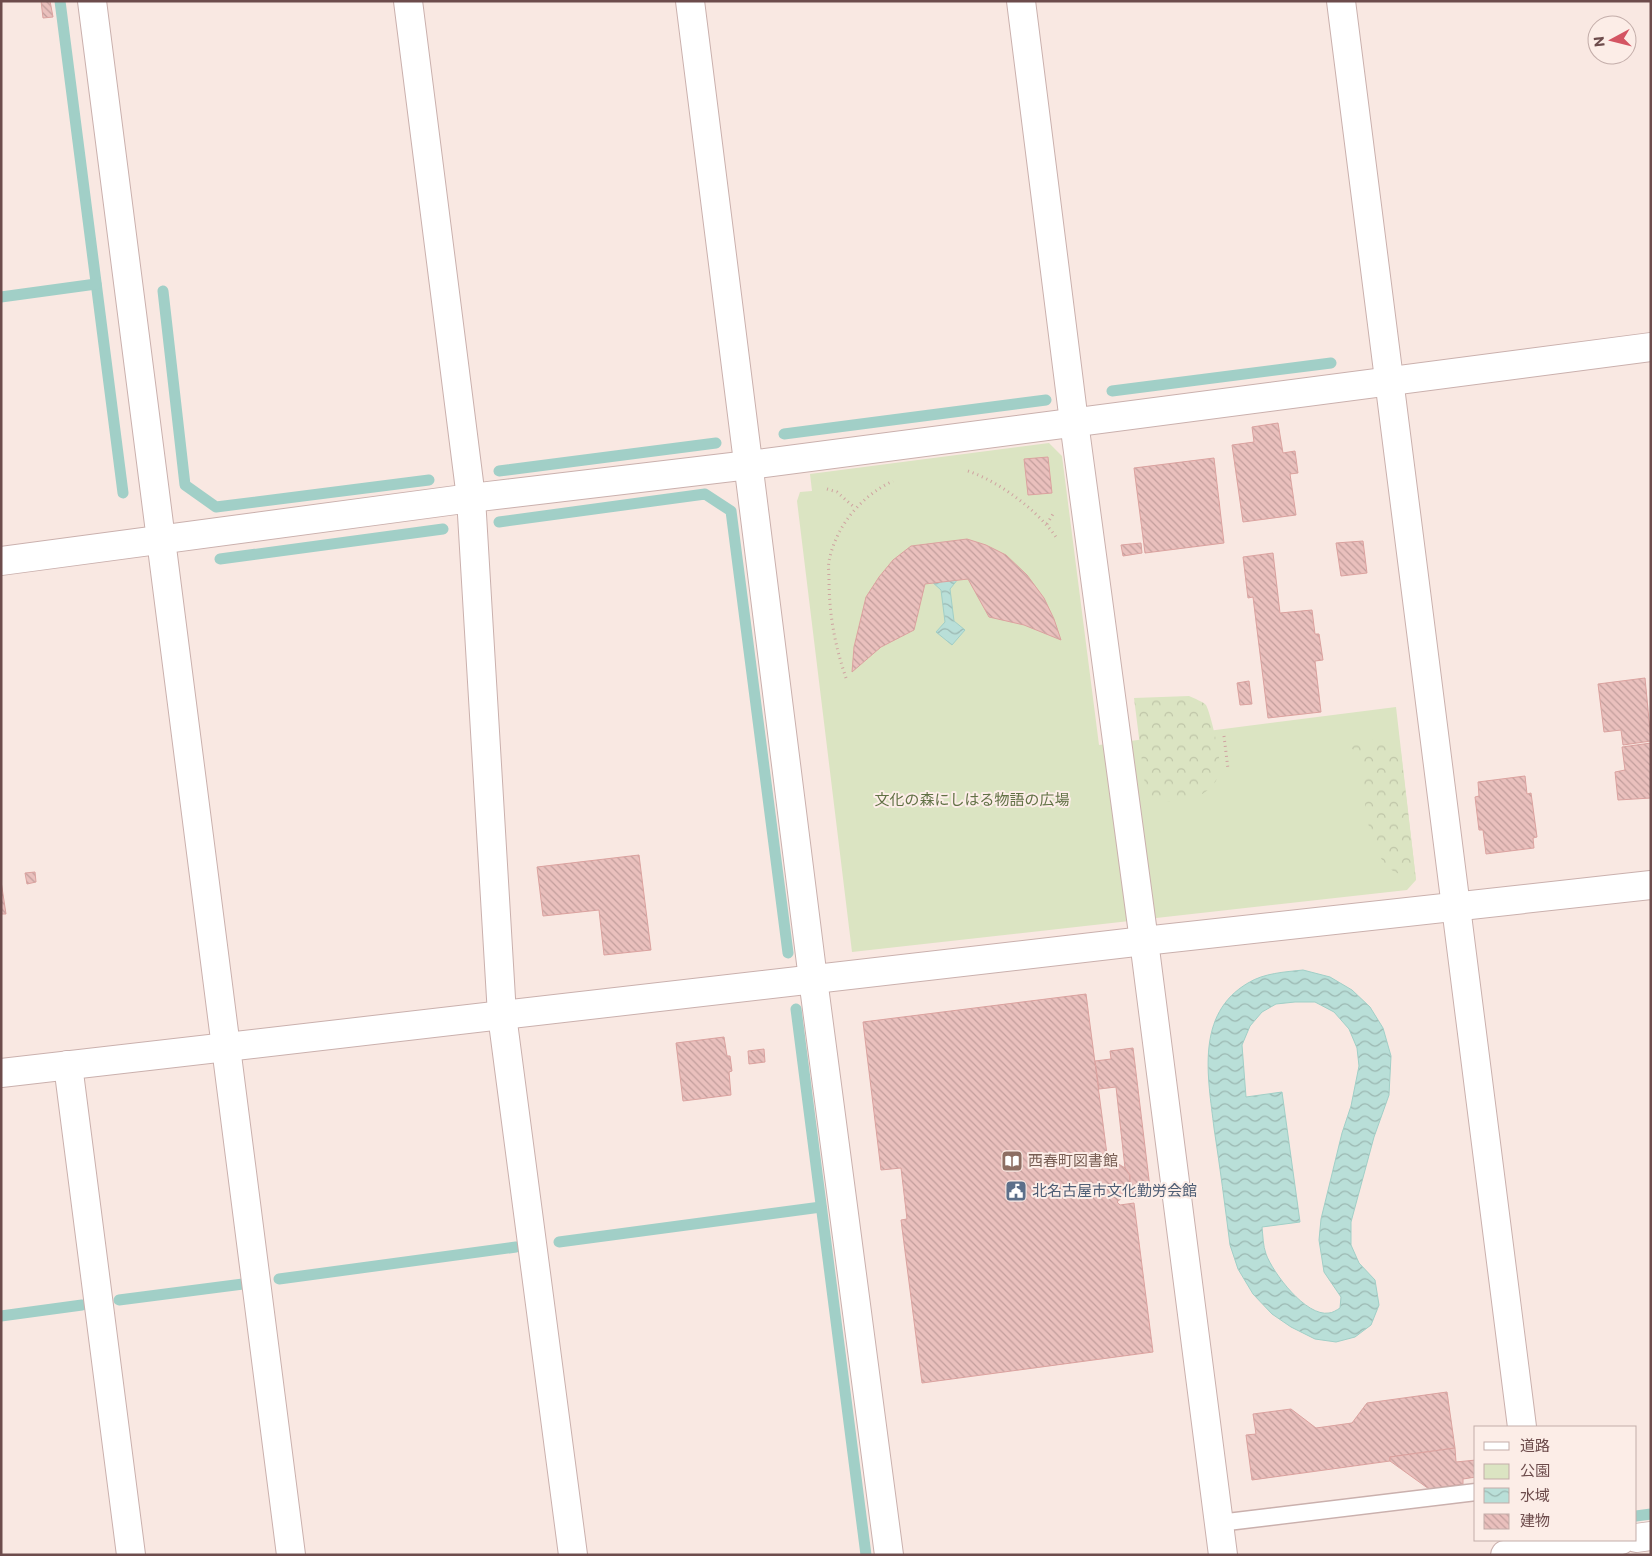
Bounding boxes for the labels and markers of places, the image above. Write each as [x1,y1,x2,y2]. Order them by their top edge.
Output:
library icon: 西春町図書館 [1000,1149,1024,1173]
place label: 西春町図書館 [1028,1151,1118,1169]
public building icon: 北名古屋市文化勤労会館 [1004,1179,1028,1203]
place label: 北名古屋市文化勤労会館 [1032,1181,1197,1199]

